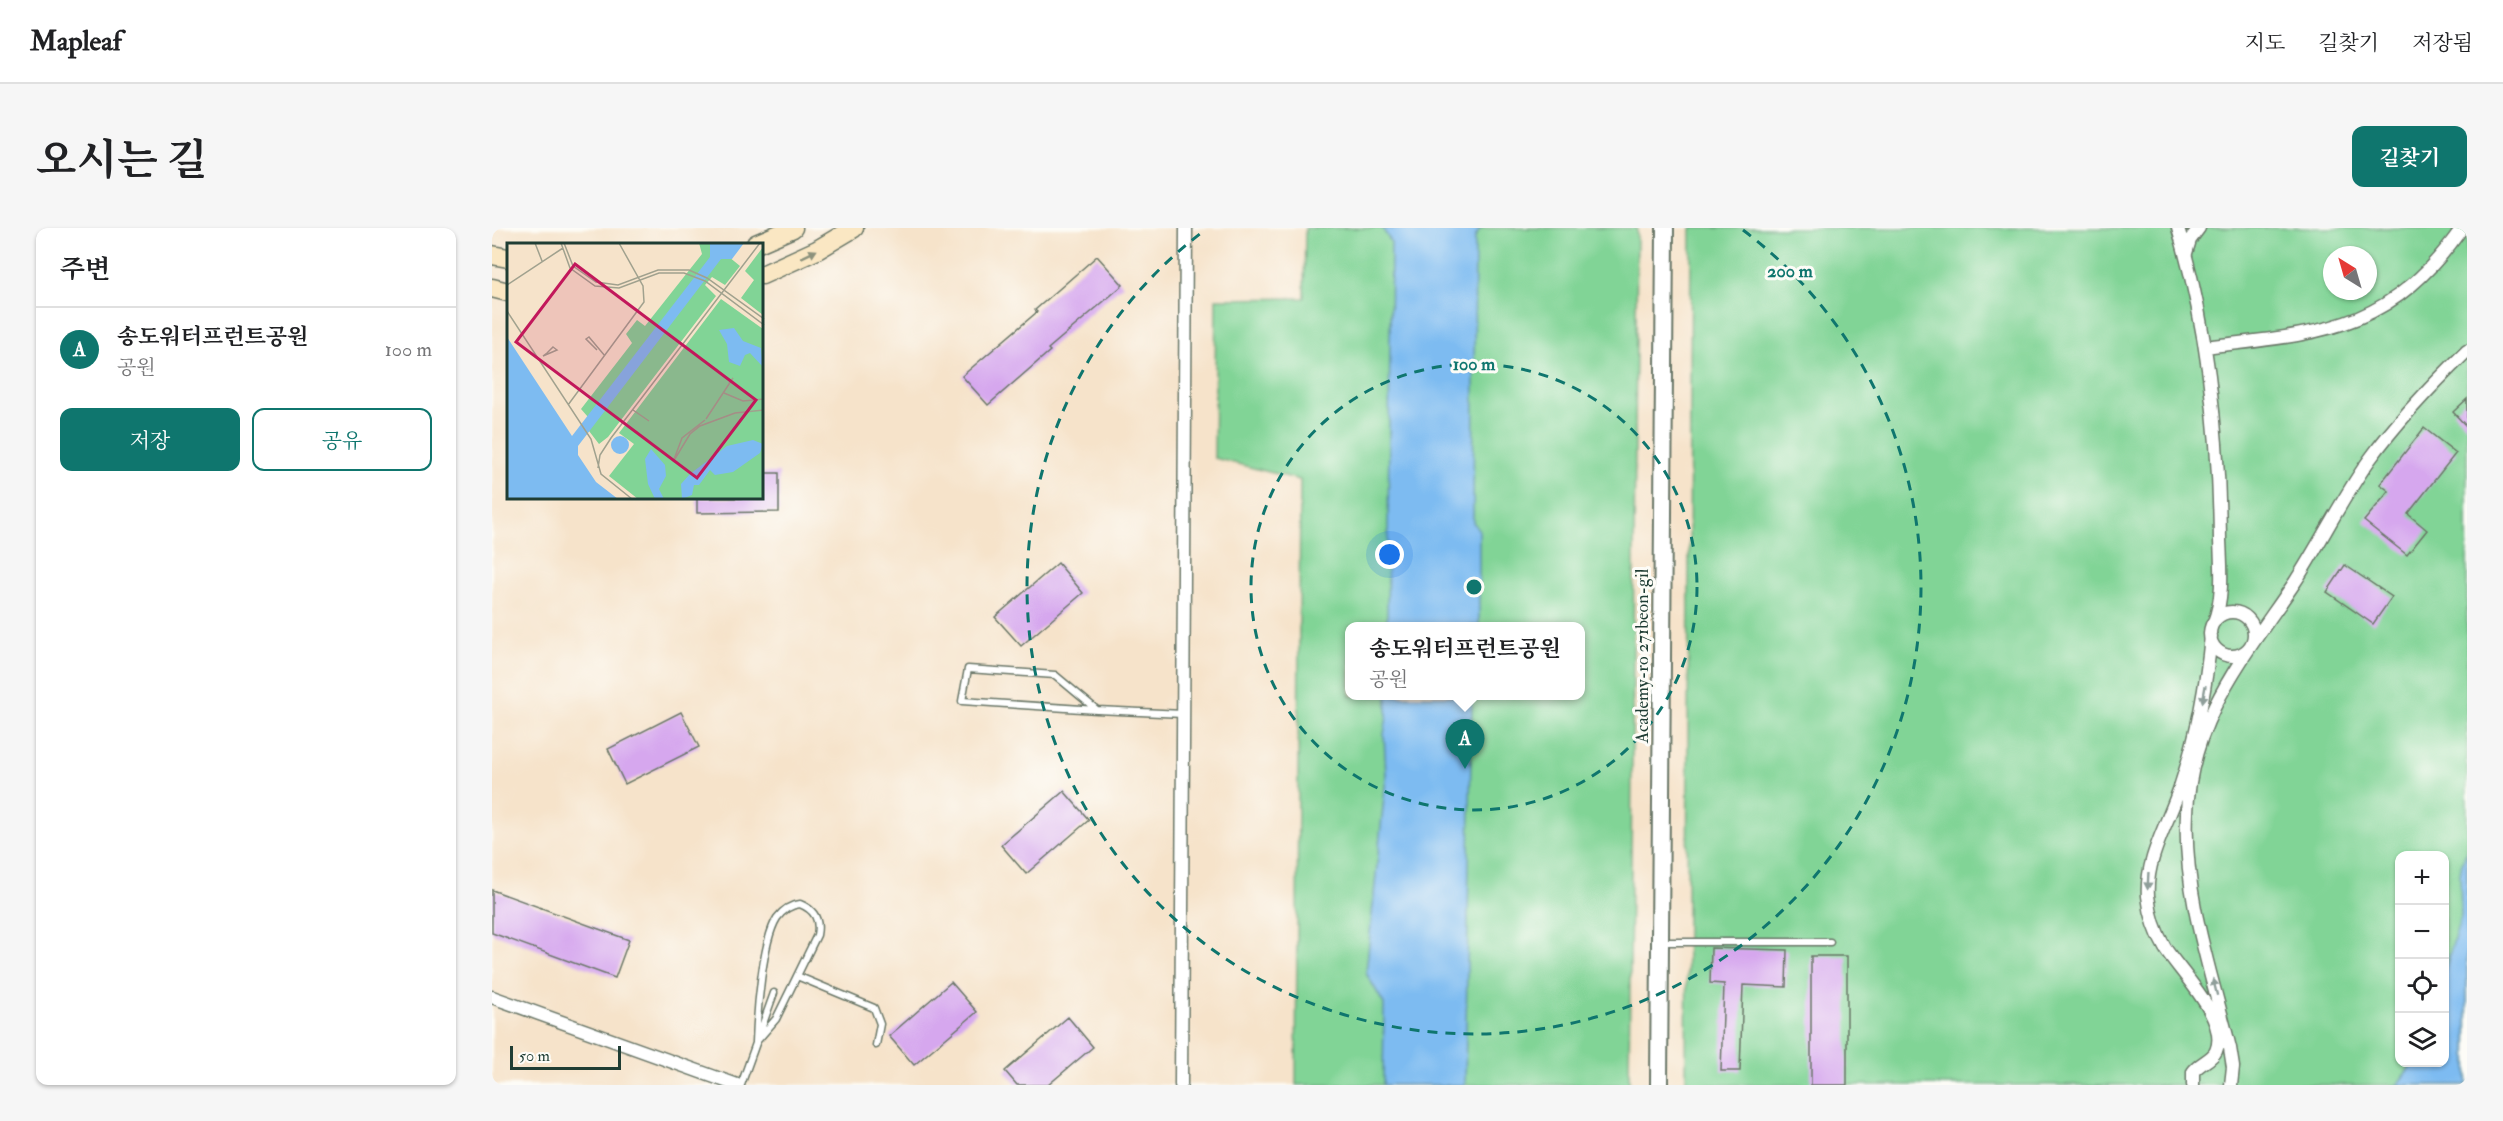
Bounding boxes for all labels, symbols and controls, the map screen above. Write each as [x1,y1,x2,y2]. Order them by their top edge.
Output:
text: Mapleaf [30,24,122,59]
text: 지도 [2245,30,2285,57]
text: 길찾기 [2318,30,2379,57]
text: 저장됨 [2412,30,2473,57]
button: 길찾기 [2352,126,2467,187]
text: 오시는 길 [36,135,207,187]
inset map [507,243,764,500]
north arrow [2323,246,2377,300]
one-way arrow [801,249,818,259]
text: 주변 [60,254,110,286]
text: 200 m [1767,260,1814,283]
text: 송도워터프런트공원 [117,323,308,351]
text: A [73,337,86,362]
text: 100 m [385,337,432,362]
text: 100 m [1453,353,1496,376]
text: 공원 [117,355,156,380]
button: 저장 [60,408,240,471]
button: 공유 [252,408,432,471]
your location [1375,540,1404,569]
street label: Academy-ro 271beon-gil [1631,568,1654,744]
centre of rings [1464,577,1484,597]
popup [1345,622,1585,700]
text: 송도워터프런트공원 [1369,635,1561,663]
text: 공원 [1369,667,1408,692]
one-way arrow [2199,685,2208,704]
pin: A [1446,720,1484,769]
map controls [2395,851,2449,1067]
button: + [2395,851,2449,905]
one-way arrow [2144,871,2153,890]
button: − [2395,905,2449,959]
button: locate [2395,959,2449,1013]
one-way arrow [2209,978,2219,996]
button: layers [2395,1013,2449,1067]
scale bar [510,1043,621,1070]
text: 50 m [519,1046,550,1066]

